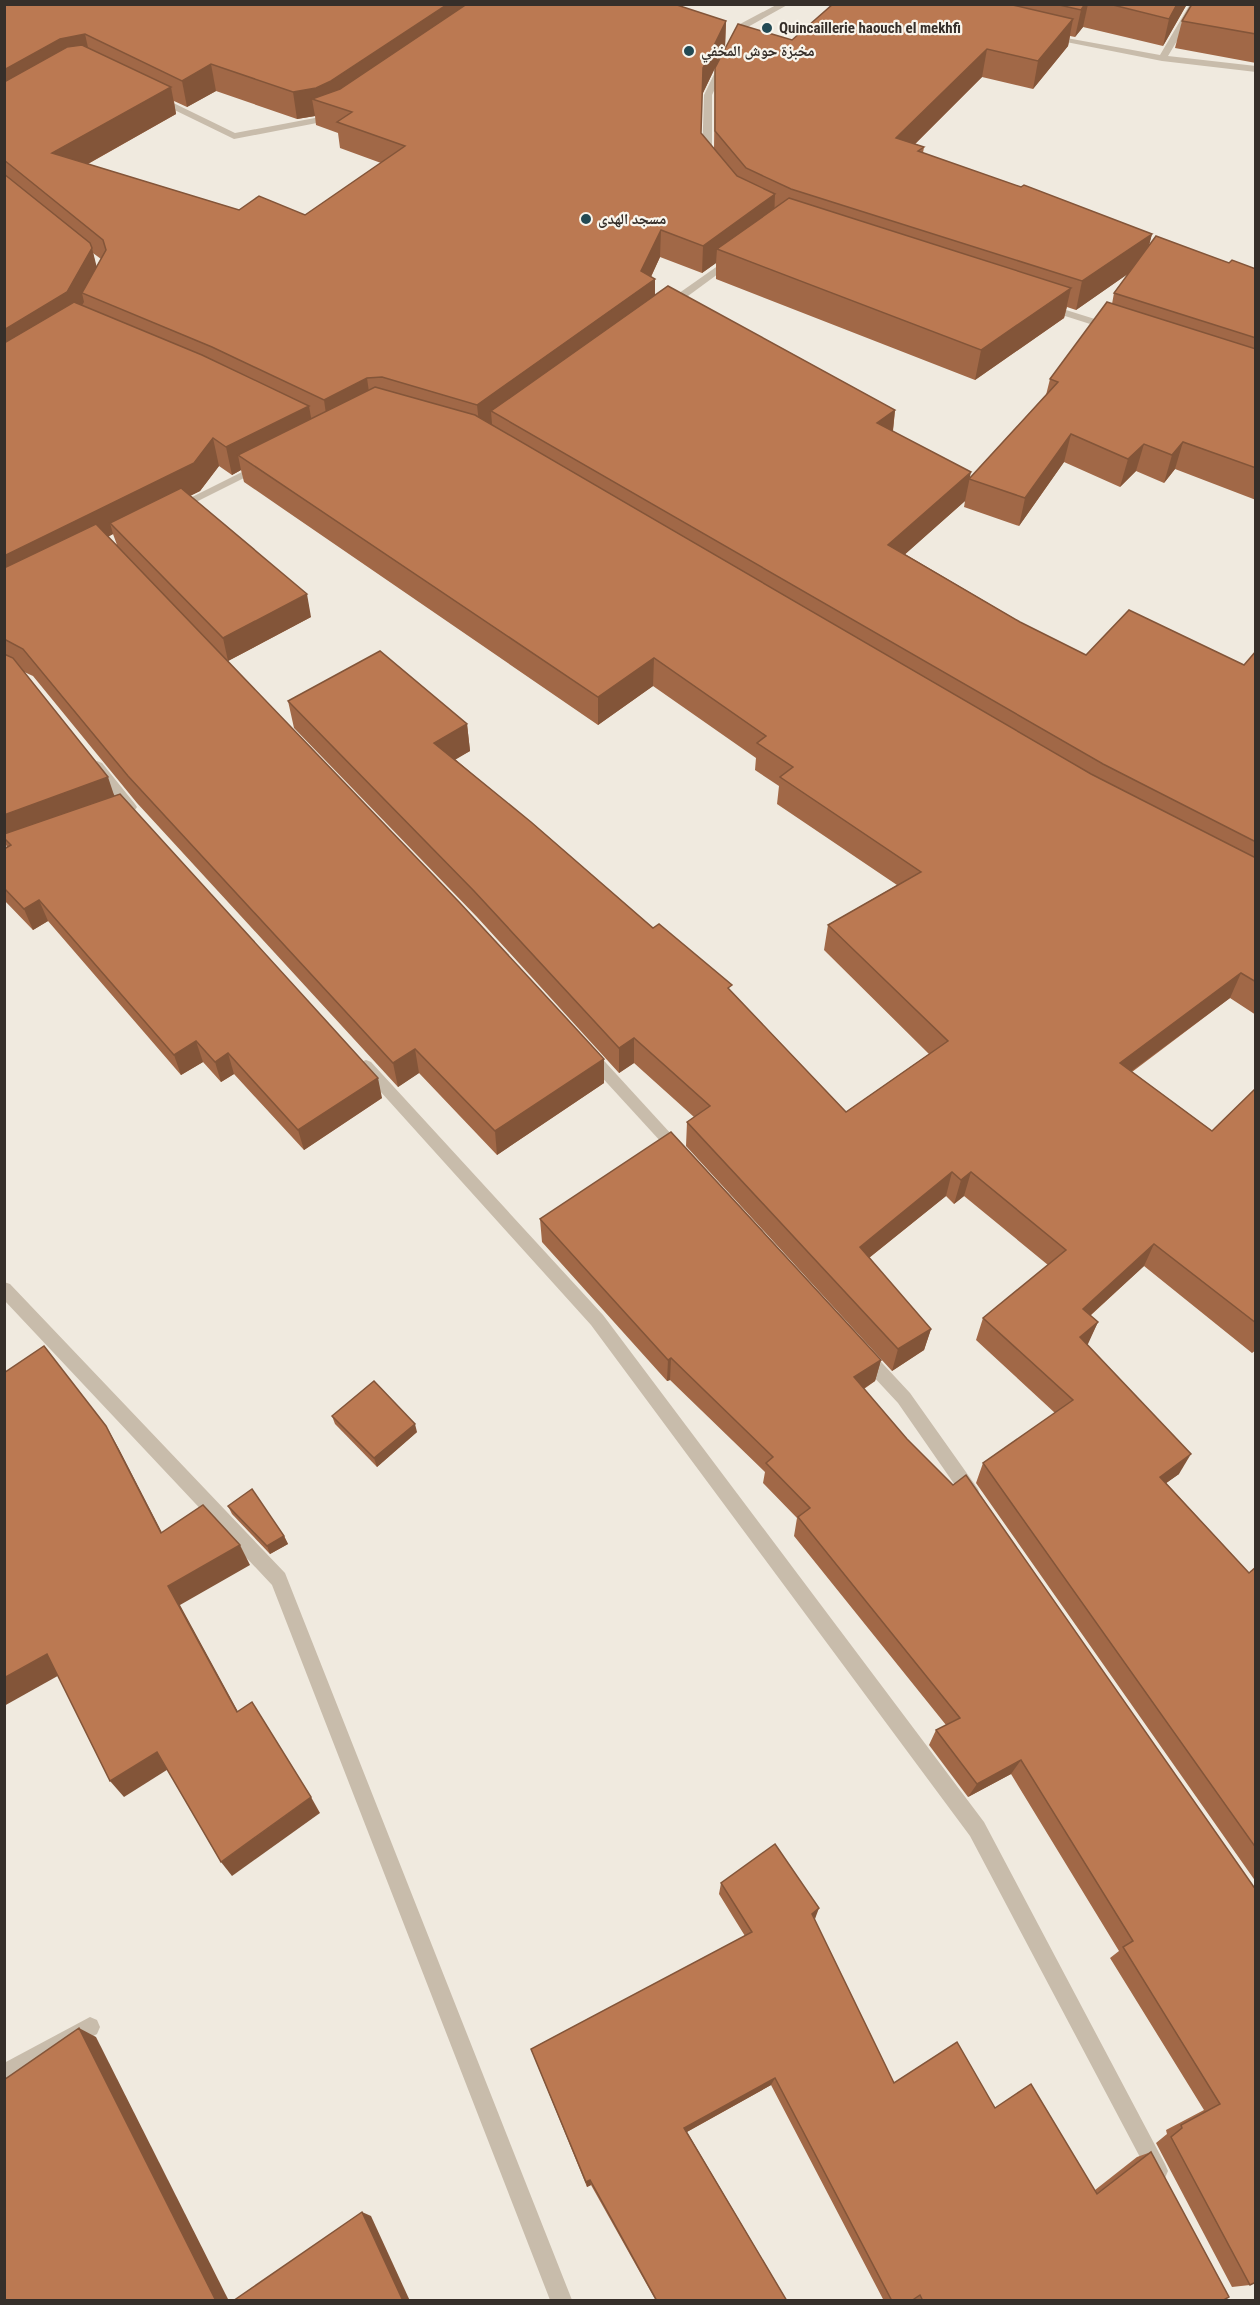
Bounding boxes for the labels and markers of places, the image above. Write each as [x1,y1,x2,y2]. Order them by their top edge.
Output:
place label: Quincaillerie haouch el mekhfi [779,19,961,37]
marker: Quincaillerie haouch el mekhfi [760,21,774,35]
place label: مخبزة حوش المخفي [701,42,815,63]
marker: مخبزة حوش المخفي [682,44,696,58]
place label: مسجد الهدى [598,210,666,228]
marker: مسجد الهدى [579,212,593,226]

